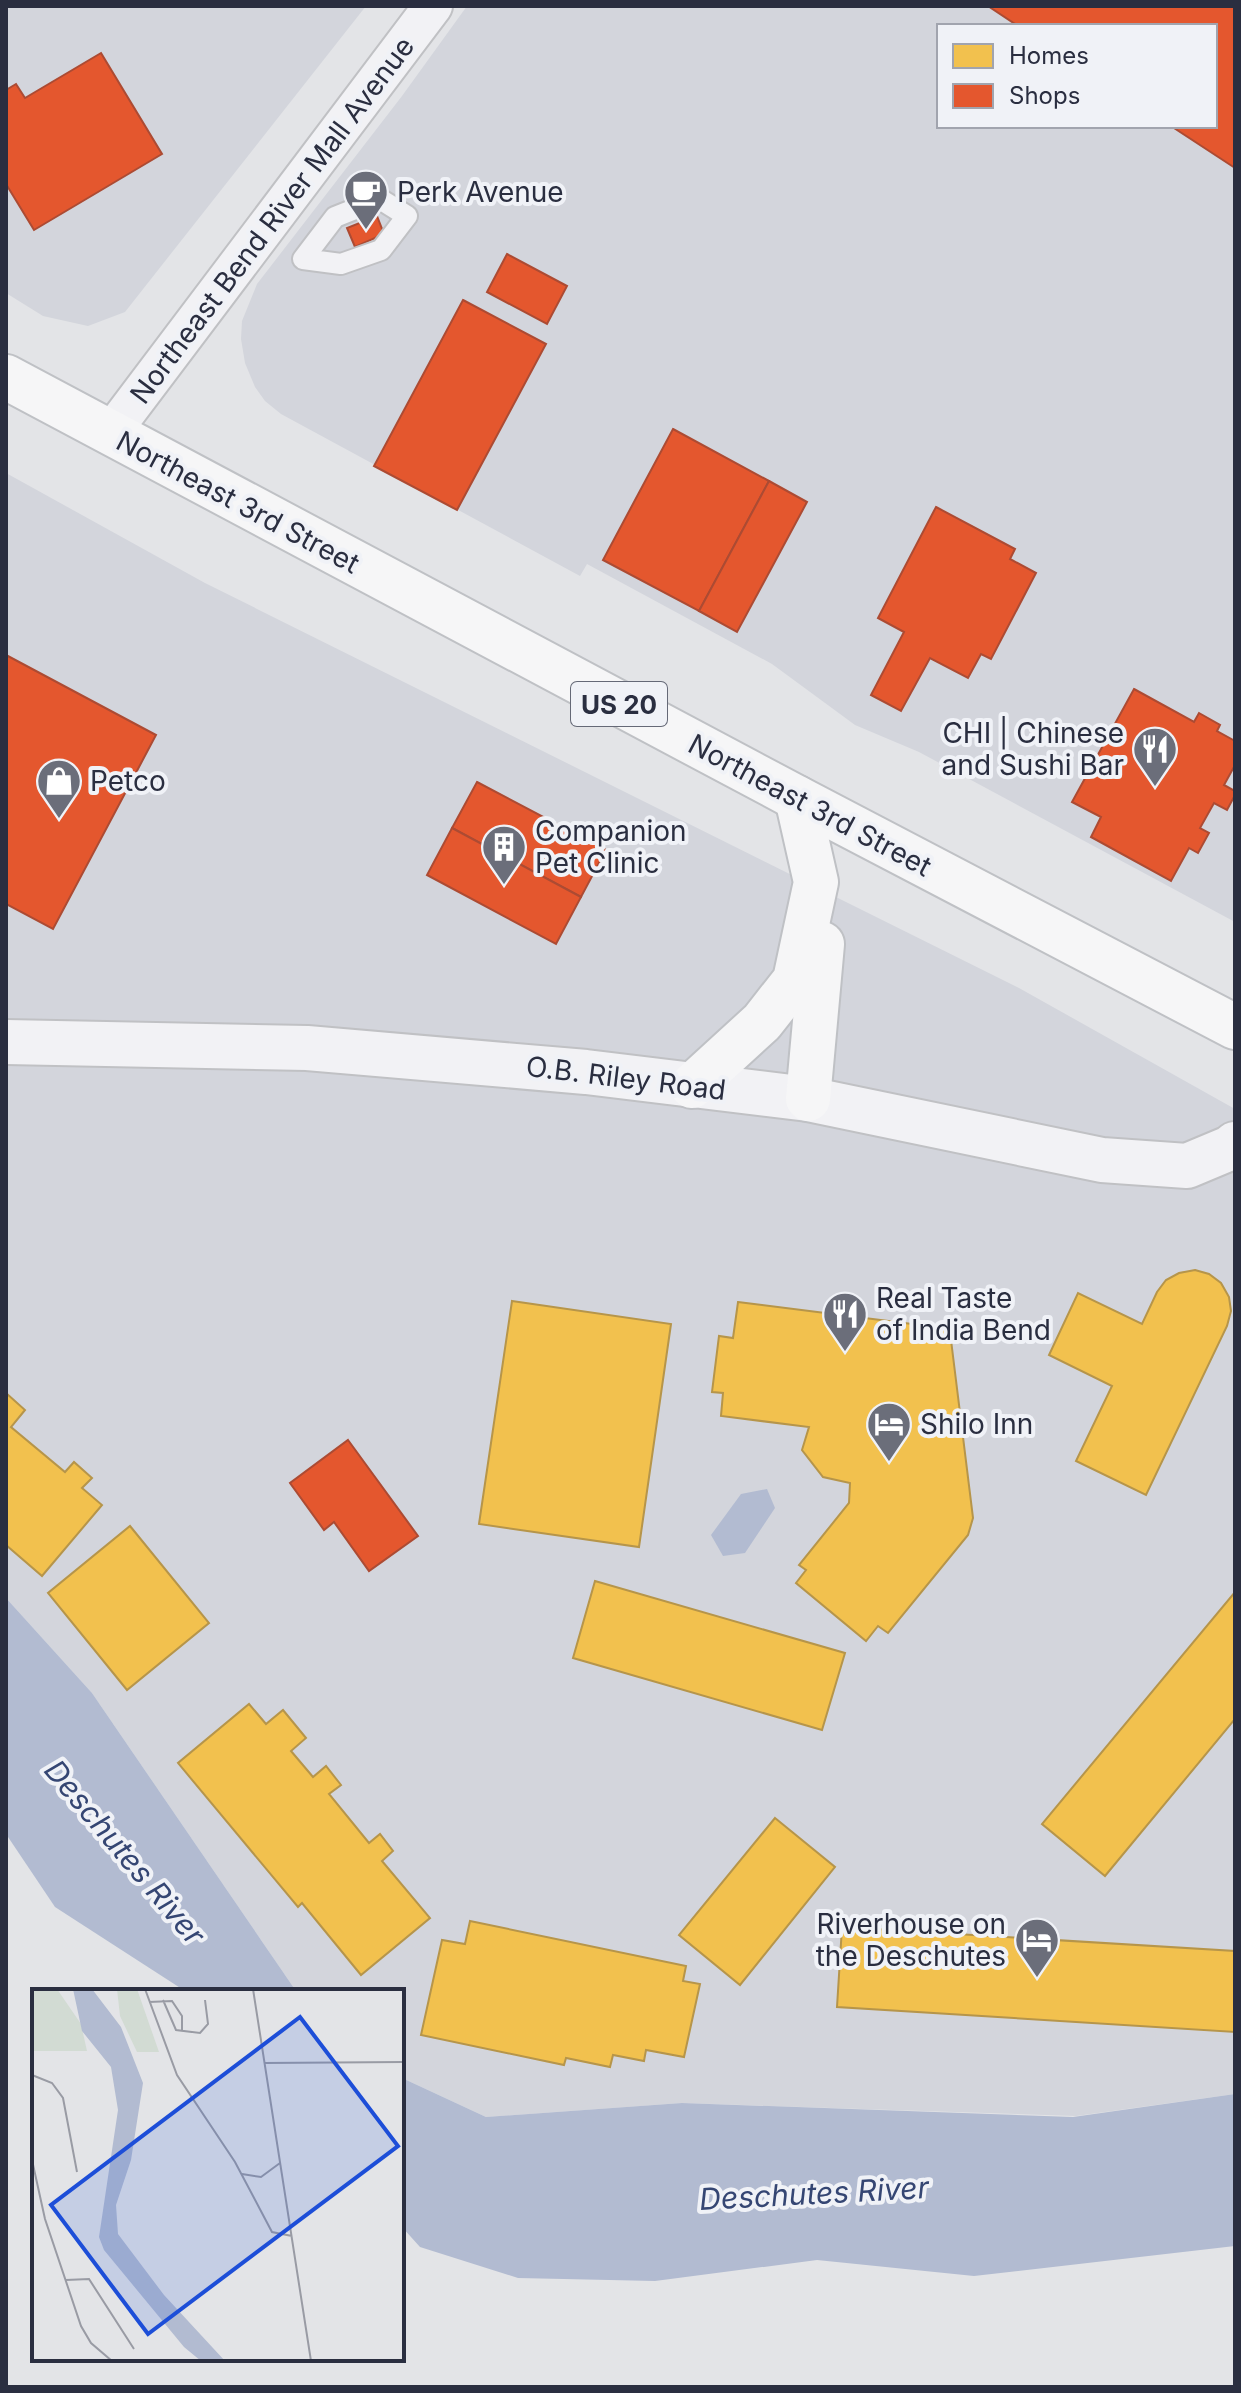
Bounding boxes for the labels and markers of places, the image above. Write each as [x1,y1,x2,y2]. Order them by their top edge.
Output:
cafe icon: Perk Avenue [342,168,390,231]
place label: Perk Avenue [397,175,564,209]
place label: CHI | Chinese and Sushi Bar [942,716,1124,782]
restaurant icon: CHI | Chinese and Sushi Bar [1131,725,1179,788]
shop icon: Petco [35,757,83,820]
place label: Petco [90,764,166,798]
place label: Companion Pet Clinic [535,814,687,880]
building icon: Companion Pet Clinic [480,823,528,886]
place label: Real Taste of India Bend [876,1281,1051,1347]
restaurant icon: Real Taste of India Bend [821,1290,869,1353]
hotel icon: Shilo Inn [865,1400,913,1463]
place label: Shilo Inn [920,1407,1033,1441]
place label: Riverhouse on the Deschutes [816,1907,1006,1973]
hotel icon: Riverhouse on the Deschutes [1013,1916,1061,1979]

